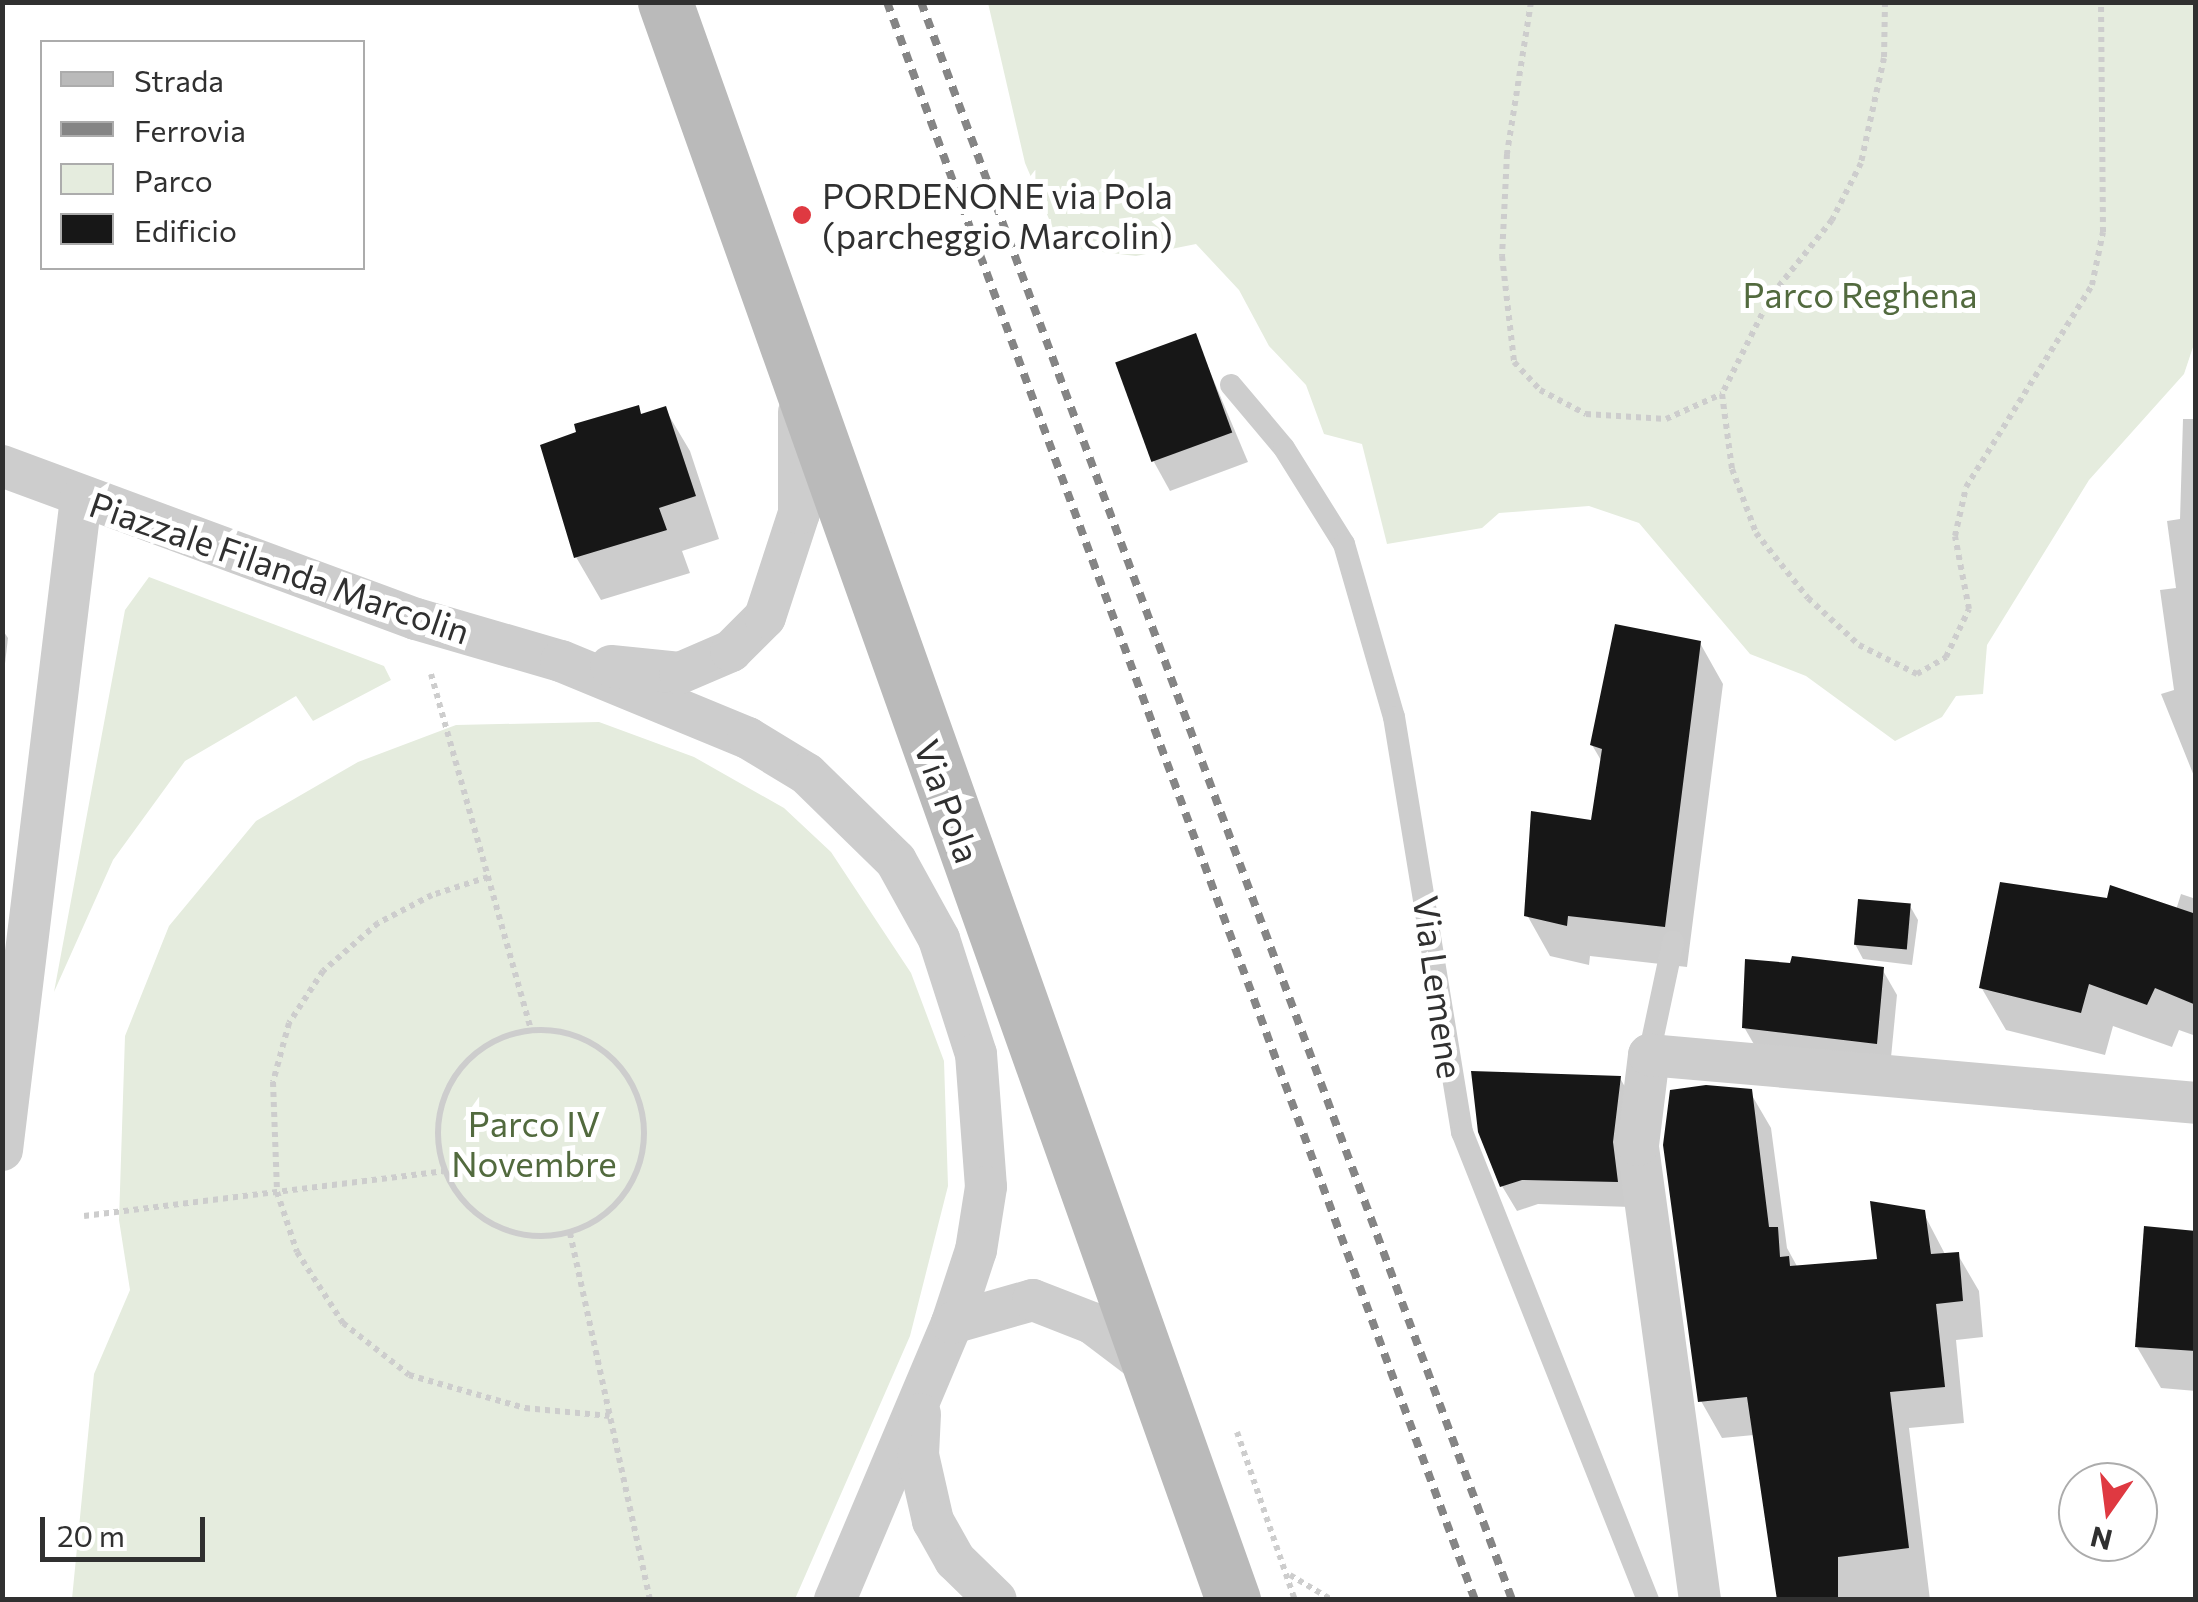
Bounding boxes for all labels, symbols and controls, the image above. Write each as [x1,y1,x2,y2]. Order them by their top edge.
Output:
legend [40,40,365,270]
text: Strada [134,61,224,98]
text: Ferrovia [134,111,246,148]
text: Parco [134,161,213,198]
place label: PORDENONE via Pola (parcheggio Marcolin) [822,174,1173,256]
marker: PORDENONE via Pola (parcheggio Marcolin) [791,204,813,226]
text: Edificio [134,211,237,248]
park label: Parco Reghena [1742,273,1978,315]
street label: Piazzale Filanda Marcolin [85,482,475,652]
street label: Via Pola [906,734,990,868]
street label: Via Lemene [1405,893,1473,1081]
park label: Parco IV Novembre [451,1102,617,1184]
north arrow [2058,1462,2158,1562]
scale bar [45,1497,210,1559]
text: 20 m [57,1516,125,1553]
text: N [2087,1520,2116,1558]

